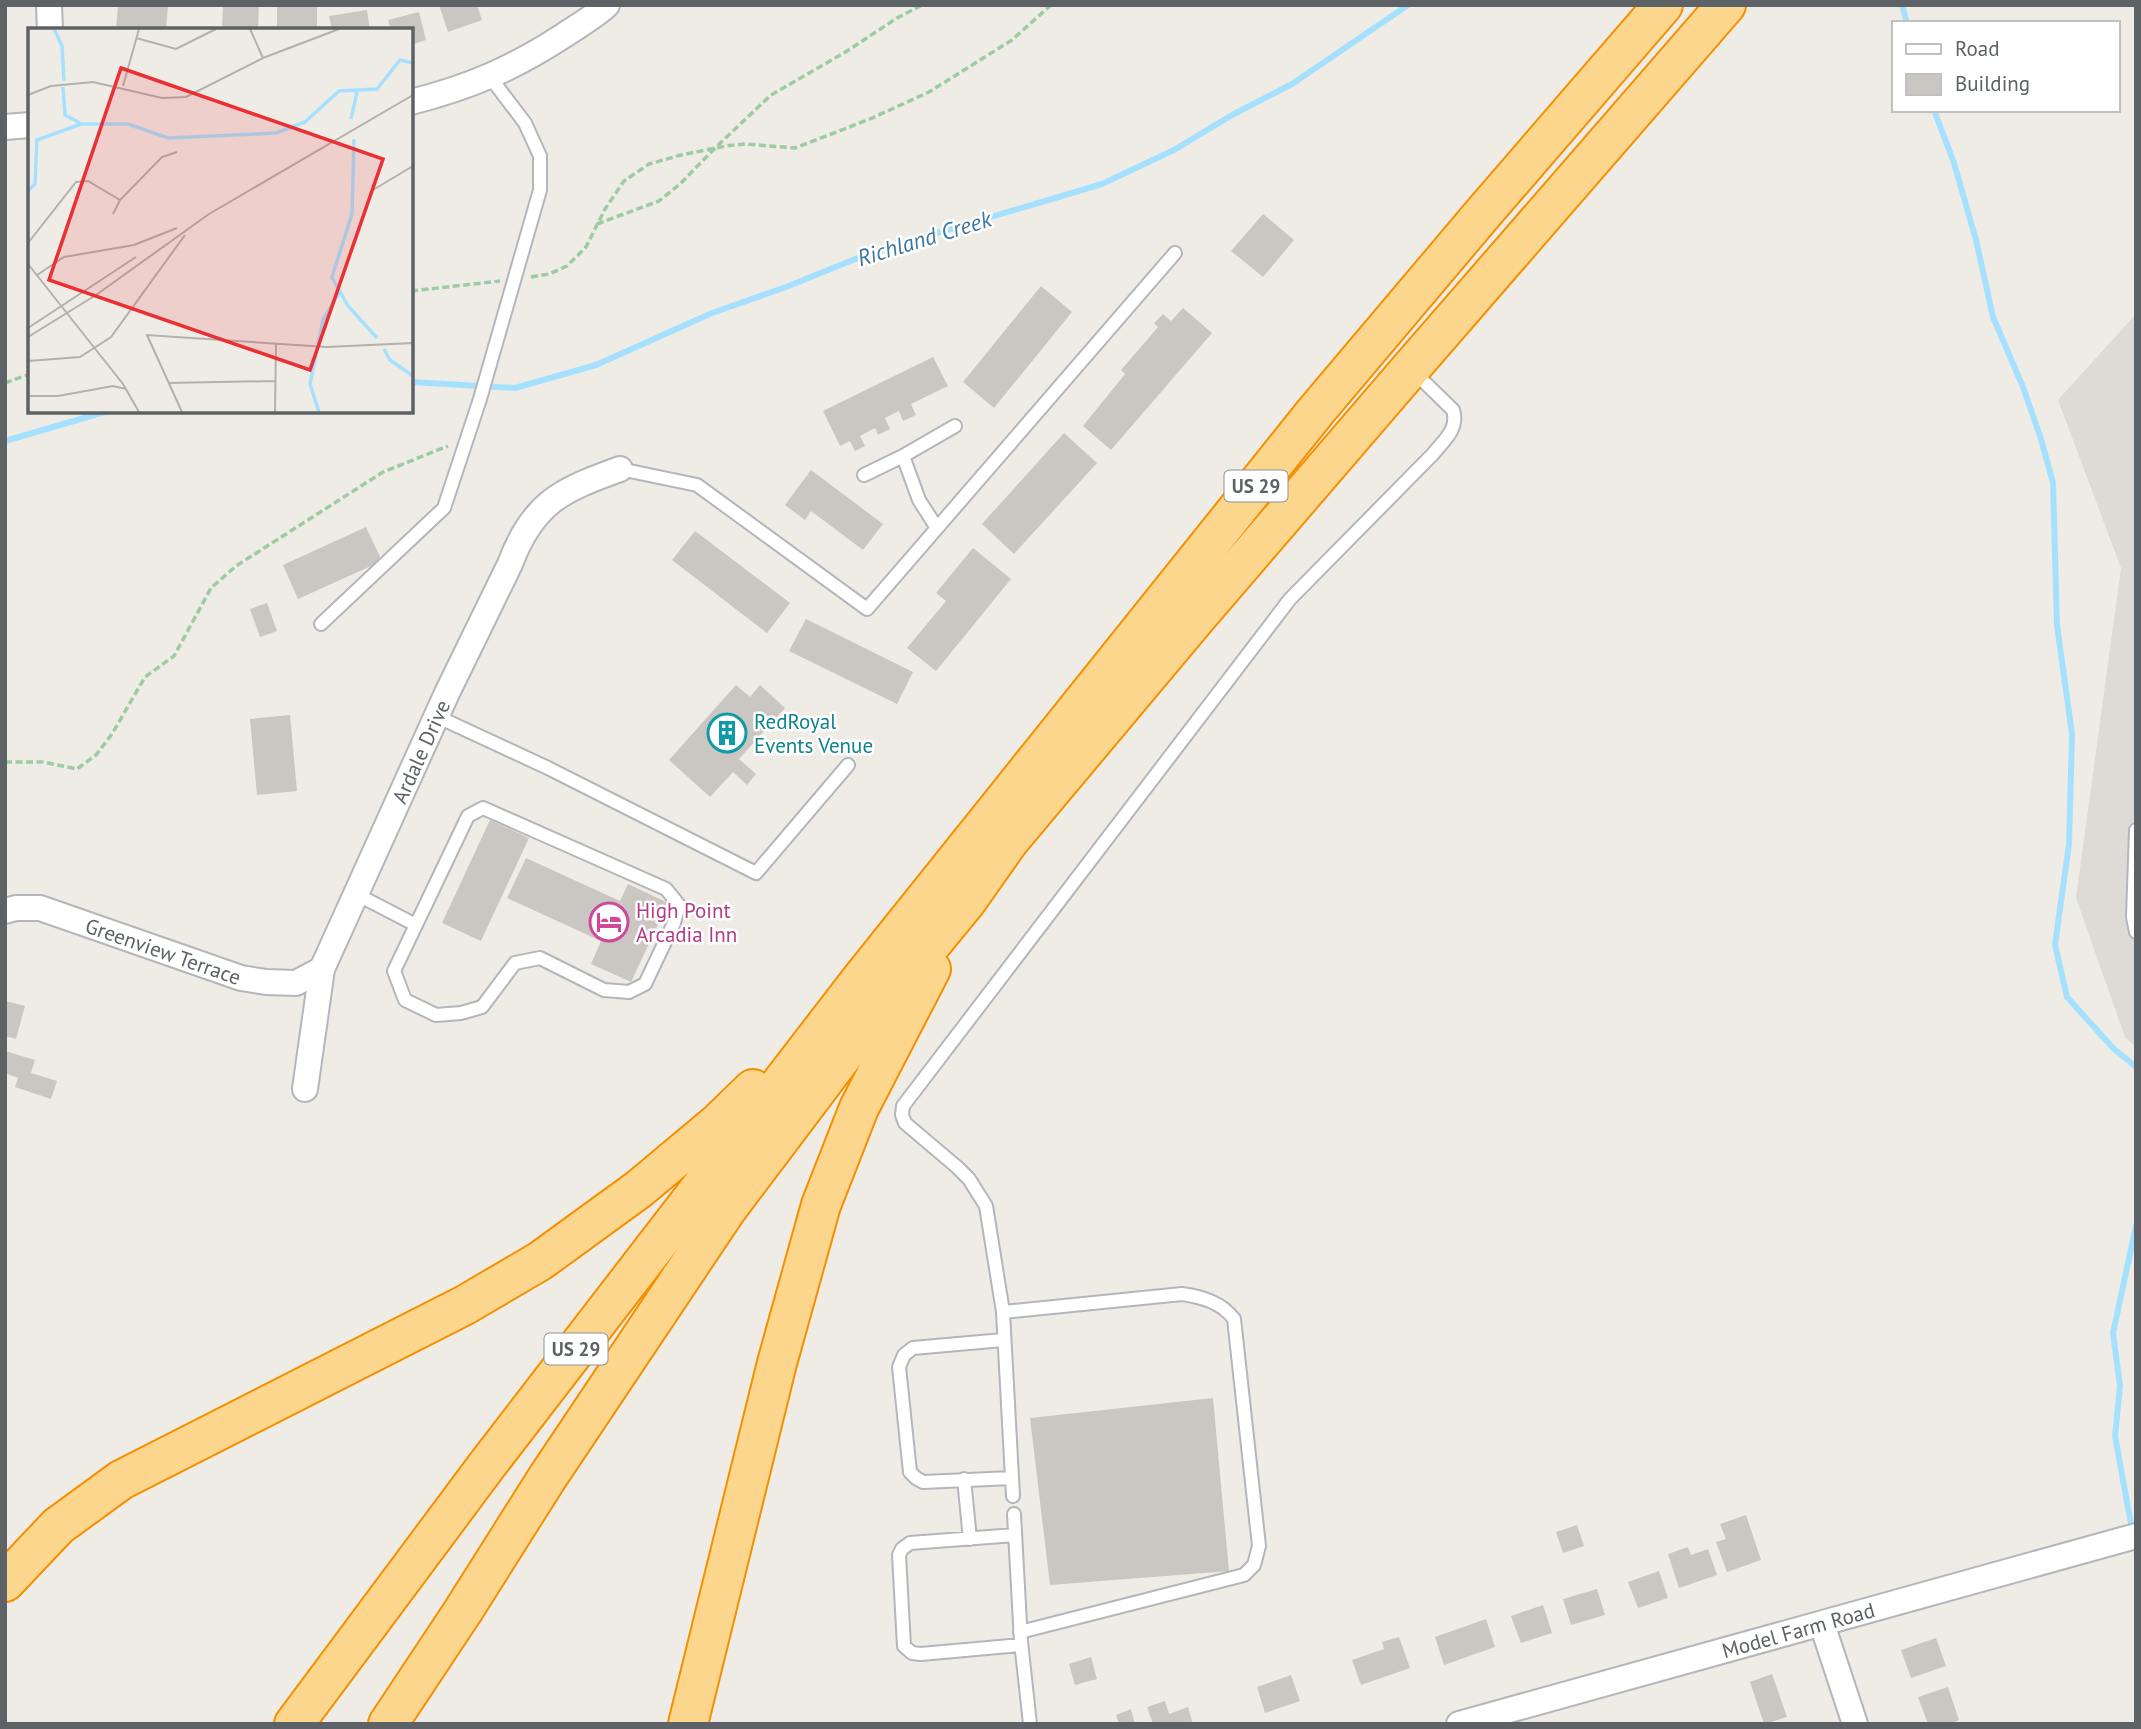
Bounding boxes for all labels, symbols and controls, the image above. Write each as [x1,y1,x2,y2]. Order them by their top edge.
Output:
legend [1892,21,2120,112]
inset map [28,28,413,413]
text: Road [1955,35,1999,62]
text: Building [1955,70,2030,97]
water label: Richland Creek [853,203,996,272]
road number: US 29 [1224,471,1288,502]
street label: Ardale Drive [385,695,456,807]
place label: RedRoyal Events Venue [754,708,873,759]
building icon: RedRoyal Events Venue [706,712,748,754]
place label: High Point Arcadia Inn [636,897,737,948]
hotel icon: High Point Arcadia Inn [588,901,630,943]
street label: Greenview Terrace [82,911,245,990]
road number: US 29 [544,1334,608,1364]
street label: Model Farm Road [1719,1596,1878,1664]

